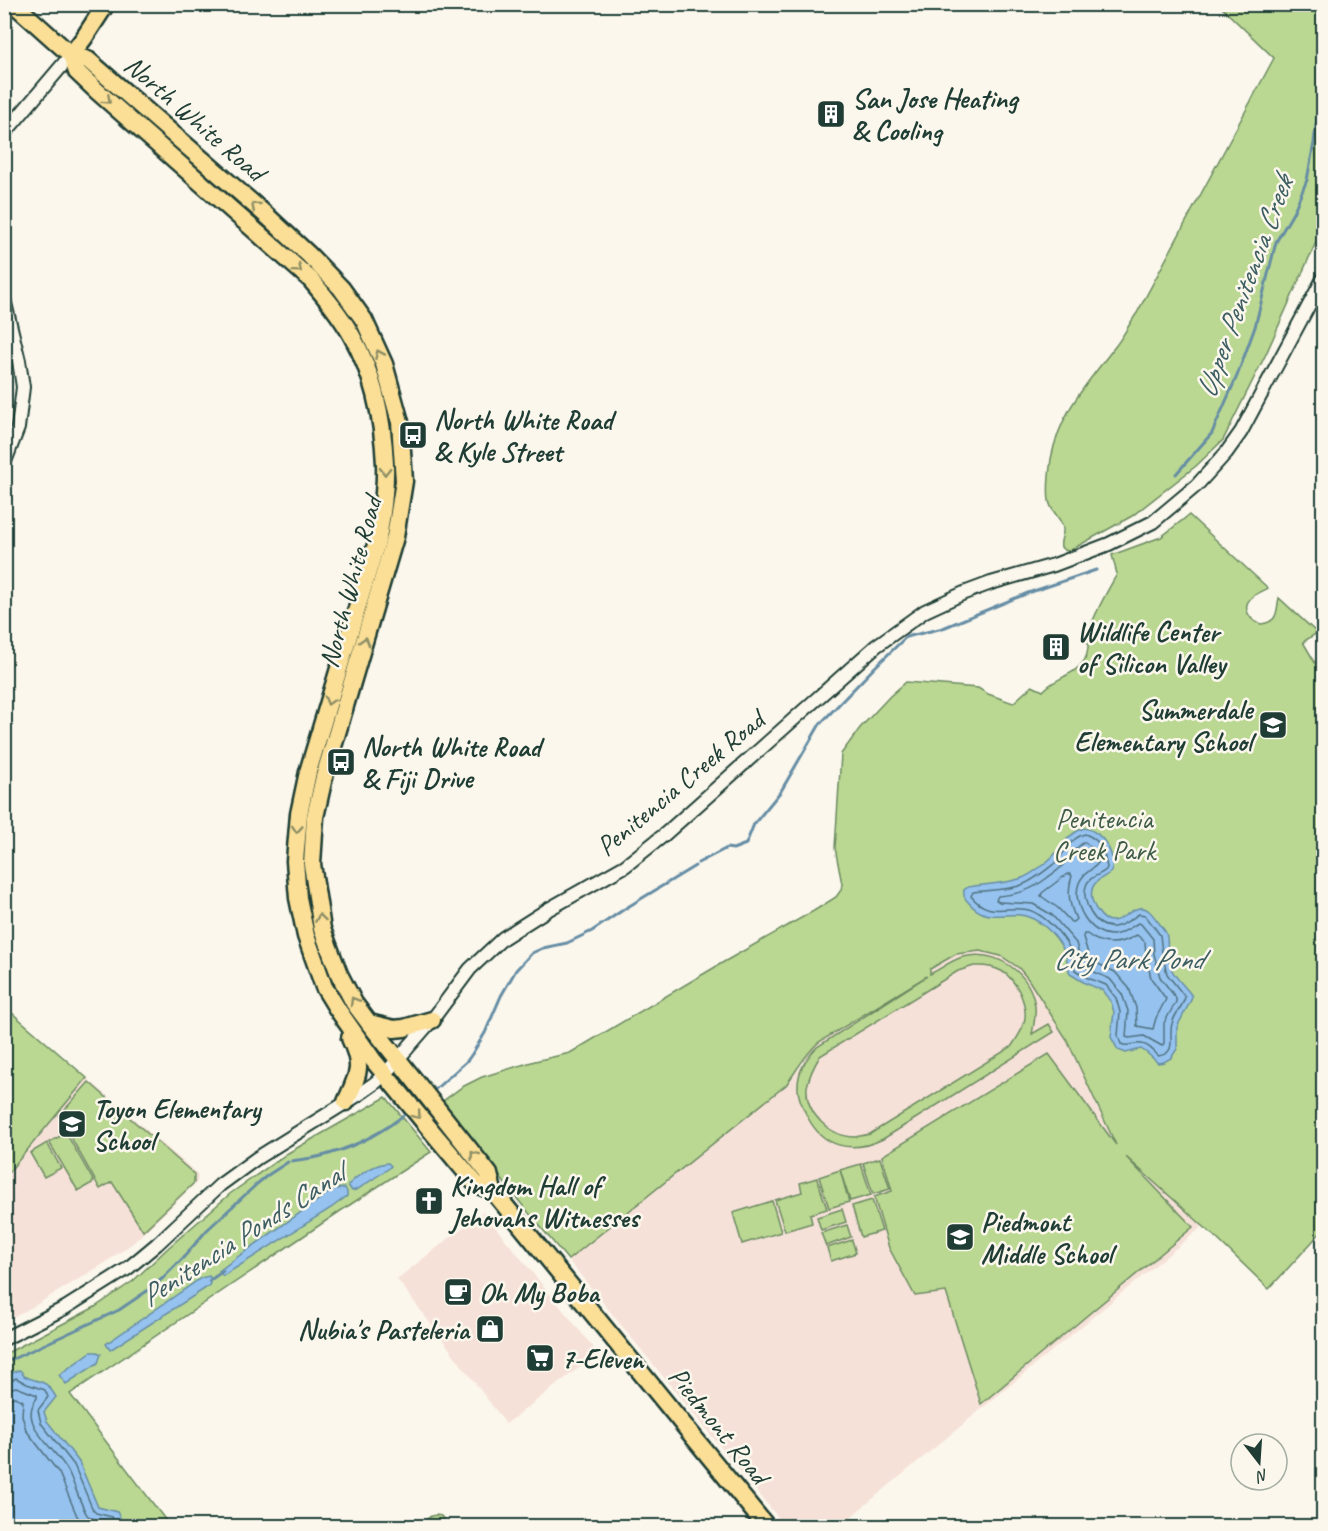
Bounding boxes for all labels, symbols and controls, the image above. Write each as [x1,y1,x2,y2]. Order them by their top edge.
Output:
street label: North White Road [117,47,276,191]
place label: San Jose Heating & Cooling [852,81,1020,148]
one-way arrow [100,93,110,104]
building icon: San Jose Heating & Cooling [815,98,847,130]
water label: Upper Penitencia Creek [1186,166,1304,403]
one-way arrow [251,202,262,213]
one-way arrow [291,261,302,272]
one-way arrow [374,349,386,360]
place label: North White Road & Kyle Street [434,402,617,469]
bus stop icon: North White Road & Kyle Street [397,419,429,451]
one-way arrow [379,467,391,476]
street label: North White Road [310,489,391,671]
place label: Wildlife Center of Silicon Valley [1077,614,1228,681]
building icon: Wildlife Center of Silicon Valley [1040,631,1072,663]
one-way arrow [358,636,370,646]
place label: Summerdale Elementary School [1074,692,1257,759]
one-way arrow [324,695,336,706]
street label: Penitencia Creek Road [589,700,774,863]
school or university icon: Summerdale Elementary School [1257,709,1289,741]
place label: North White Road & Fiji Drive [362,729,545,796]
bus stop icon: North White Road & Fiji Drive [325,746,357,778]
park label: Penitencia Creek Park [1053,801,1158,868]
one-way arrow [291,824,304,833]
one-way arrow [314,914,327,924]
water label: City Park Pond [1053,940,1212,978]
one-way arrow [349,997,361,1007]
place label: Toyon Elementary School [93,1091,263,1158]
school or university icon: Toyon Elementary School [56,1108,88,1140]
one-way arrow [410,1108,421,1119]
water label: Penitencia Ponds Canal [133,1150,359,1315]
one-way arrow [471,1150,482,1161]
place label: Kingdom Hall of Jehovahs Witnesses [448,1168,642,1235]
church icon: Kingdom Hall of Jehovahs Witnesses [413,1185,445,1217]
place label: Piedmont Middle School [981,1204,1118,1271]
school or university icon: Piedmont Middle School [944,1221,976,1253]
place label: Oh My Boba [479,1275,601,1311]
cafe icon: Oh My Boba [442,1276,474,1308]
place label: Nubia's Pasteleria [298,1312,472,1347]
shop icon: Nubia's Pasteleria [474,1313,506,1345]
place label: 7-Eleven [561,1341,646,1376]
supermarket icon: 7-Eleven [524,1342,556,1374]
street label: Piedmont Road [661,1359,780,1494]
north arrow [1229,1432,1289,1492]
text: N [1252,1464,1271,1487]

